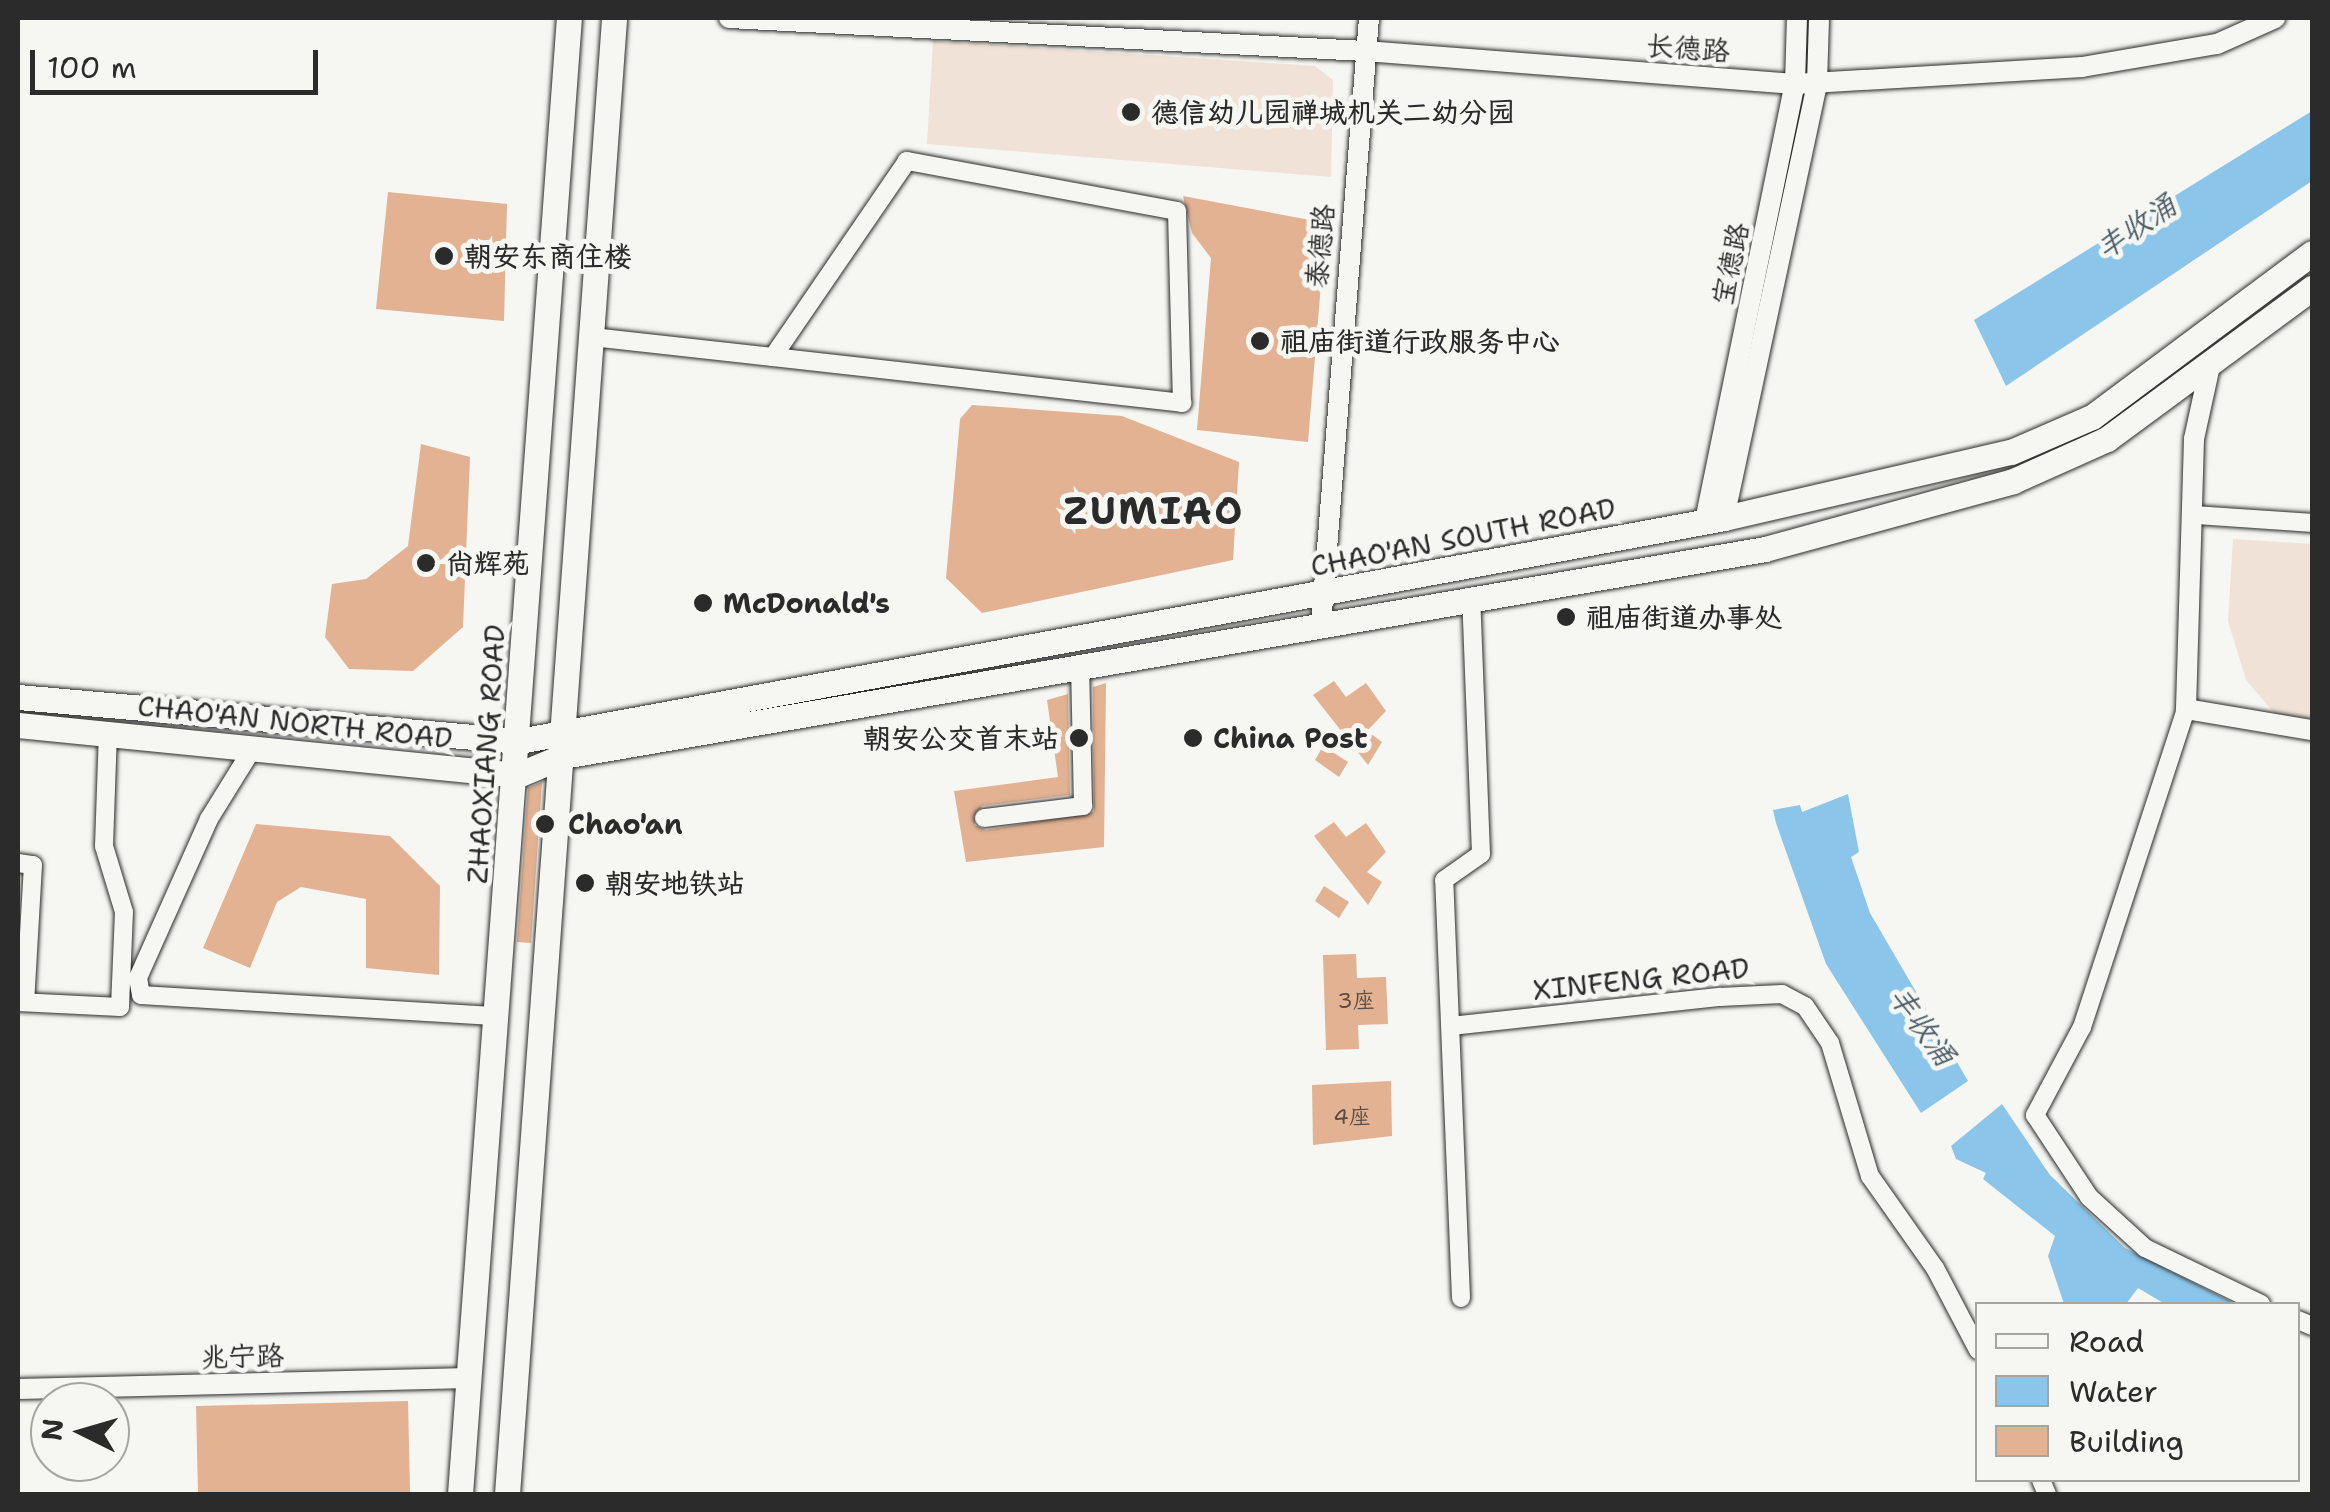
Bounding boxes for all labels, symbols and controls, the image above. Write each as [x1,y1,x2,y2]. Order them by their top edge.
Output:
street label: 长德路 [1645,28,1731,68]
scale bar [35,30,322,92]
text: 100 m [47,47,137,88]
place label: 德信幼儿园禅城机关二幼分园 [1151,95,1515,129]
marker: 德信幼儿园禅城机关二幼分园 [1120,101,1142,123]
water label: 丰收涌 [2089,187,2183,267]
street label: 泰德路 [1300,203,1340,289]
street label: 宝德路 [1705,219,1755,309]
place label: 朝安东商住楼 [464,239,632,273]
marker: 朝安东商住楼 [433,245,455,267]
place label: 祖庙街道行政服务中心 [1280,324,1560,358]
marker: 祖庙街道行政服务中心 [1249,330,1271,352]
district label: ZUMIAO [1063,488,1245,534]
street label: CHAO'AN SOUTH ROAD [1308,491,1618,583]
place label: 尚辉苑 [446,546,530,580]
marker: 尚辉苑 [415,552,437,574]
place label: McDonald's [723,586,890,620]
marker: McDonald's [692,592,714,614]
place label: 祖庙街道办事处 [1586,600,1782,634]
marker: 祖庙街道办事处 [1555,606,1577,628]
street label: ZHAOXIANG ROAD [460,623,512,885]
street label: CHAO'AN NORTH ROAD [136,689,454,755]
place label: 朝安公交首末站 [863,721,1059,755]
place label: China Post [1213,721,1368,755]
marker: 朝安公交首末站 [1068,727,1090,749]
marker: China Post [1182,727,1204,749]
place label: Chao'an [568,807,683,841]
marker: Chao'an [532,811,558,837]
place label: 朝安地铁站 [605,866,745,900]
marker: 朝安地铁站 [574,872,596,894]
street label: XINFENG ROAD [1531,951,1751,1007]
water label: 丰收涌 [1881,979,1963,1073]
house number: 3座 [1337,988,1375,1014]
house number: 4座 [1333,1104,1371,1130]
legend [1975,1302,2300,1482]
text: Road [2069,1321,2144,1362]
street label: 兆宁路 [200,1338,284,1374]
text: Water [2069,1371,2158,1412]
north arrow [30,1382,130,1482]
text: N [32,1417,72,1442]
text: Building [2069,1421,2184,1462]

